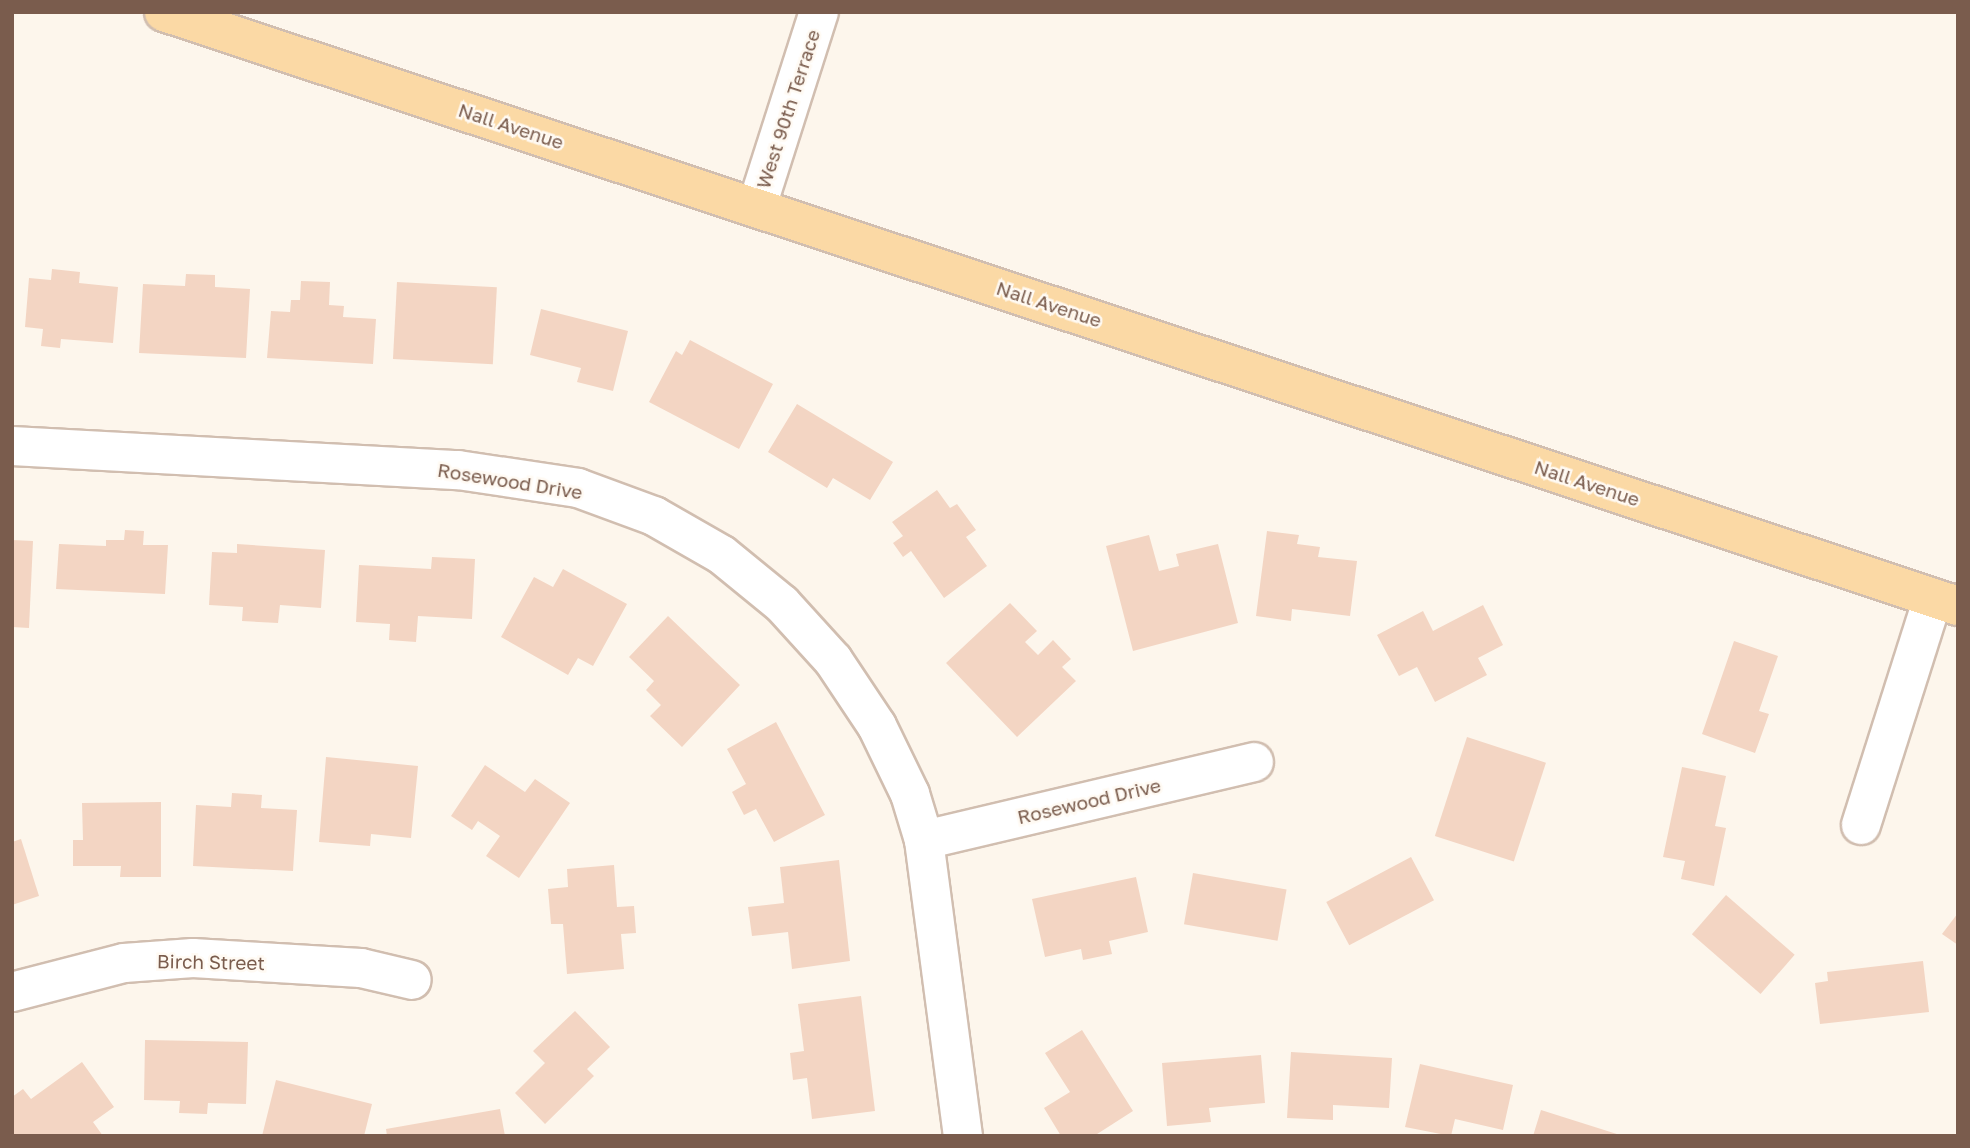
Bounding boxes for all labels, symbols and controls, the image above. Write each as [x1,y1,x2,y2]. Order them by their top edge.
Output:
street label: West 90th Terrace [752,27,824,191]
street label: Nall Avenue [456,98,566,154]
street label: Nall Avenue [994,276,1104,332]
street label: Nall Avenue [1532,455,1642,511]
street label: Rosewood Drive [436,458,584,504]
street label: Rosewood Drive [1015,773,1163,829]
street label: Birch Street [157,950,265,974]

